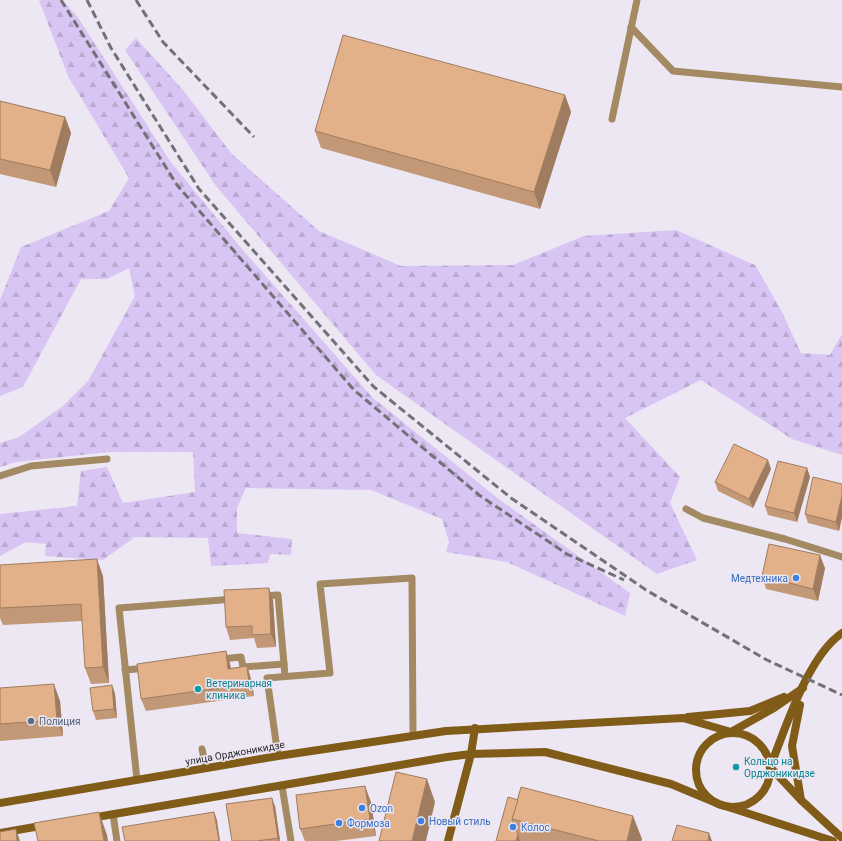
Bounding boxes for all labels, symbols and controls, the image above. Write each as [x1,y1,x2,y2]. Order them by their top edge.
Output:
place label: Медтехника [731,573,788,584]
marker: Медтехника [791,573,801,583]
place label: Ветеринарная клиника [206,678,272,701]
marker: Ветеринарная клиника [193,684,203,694]
marker: Полиция [26,716,36,726]
place label: Полиция [39,716,81,727]
street label: улица Орджоникидзе [184,739,286,767]
place label: Кольцо на Орджоникидзе [744,756,815,779]
marker: Кольцо на Орджоникидзе [731,762,741,772]
marker: Ozon [357,803,367,813]
place label: Ozon [370,803,393,814]
marker: Новый стиль [416,816,426,826]
place label: Новый стиль [429,816,491,827]
place label: Формоза [347,817,390,829]
marker: Формоза [334,818,344,828]
marker: Колос [508,822,518,832]
place label: Колос [521,822,550,833]

